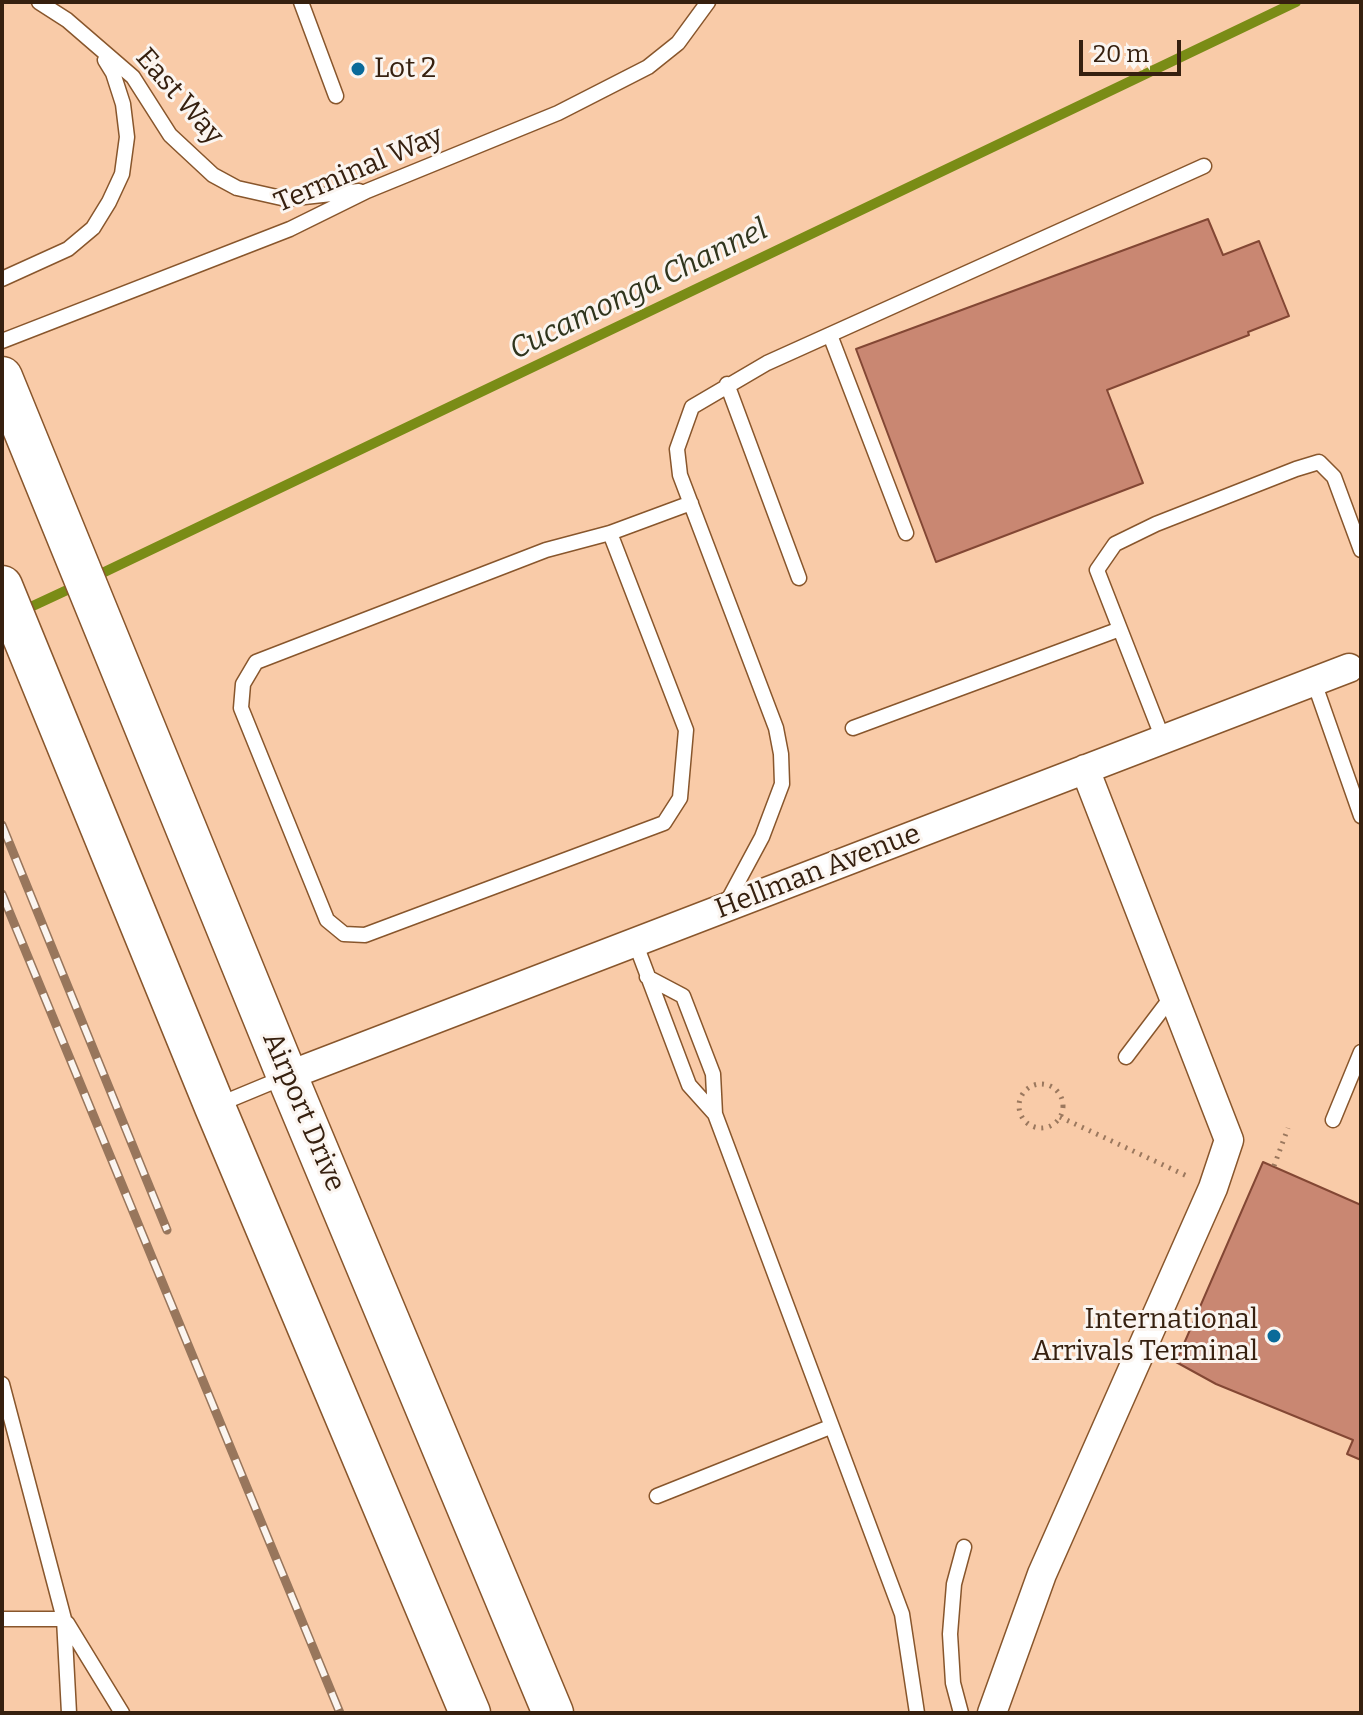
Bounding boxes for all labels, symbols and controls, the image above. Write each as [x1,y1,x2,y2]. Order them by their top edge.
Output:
scale bar [1083,24,1185,74]
text: 20 m [1093,40,1149,68]
street label: East Way [128,42,230,152]
place label: Lot 2 [374,52,436,86]
marker: Lot 2 [349,60,367,78]
street label: Terminal Way [270,119,448,221]
water label: Cucamonga Channel [504,212,774,368]
street label: Hellman Avenue [711,817,925,927]
street label: Airport Drive [254,1027,352,1197]
place label: International Arrivals Terminal [1032,1303,1258,1369]
marker: International Arrivals Terminal [1265,1327,1283,1345]

